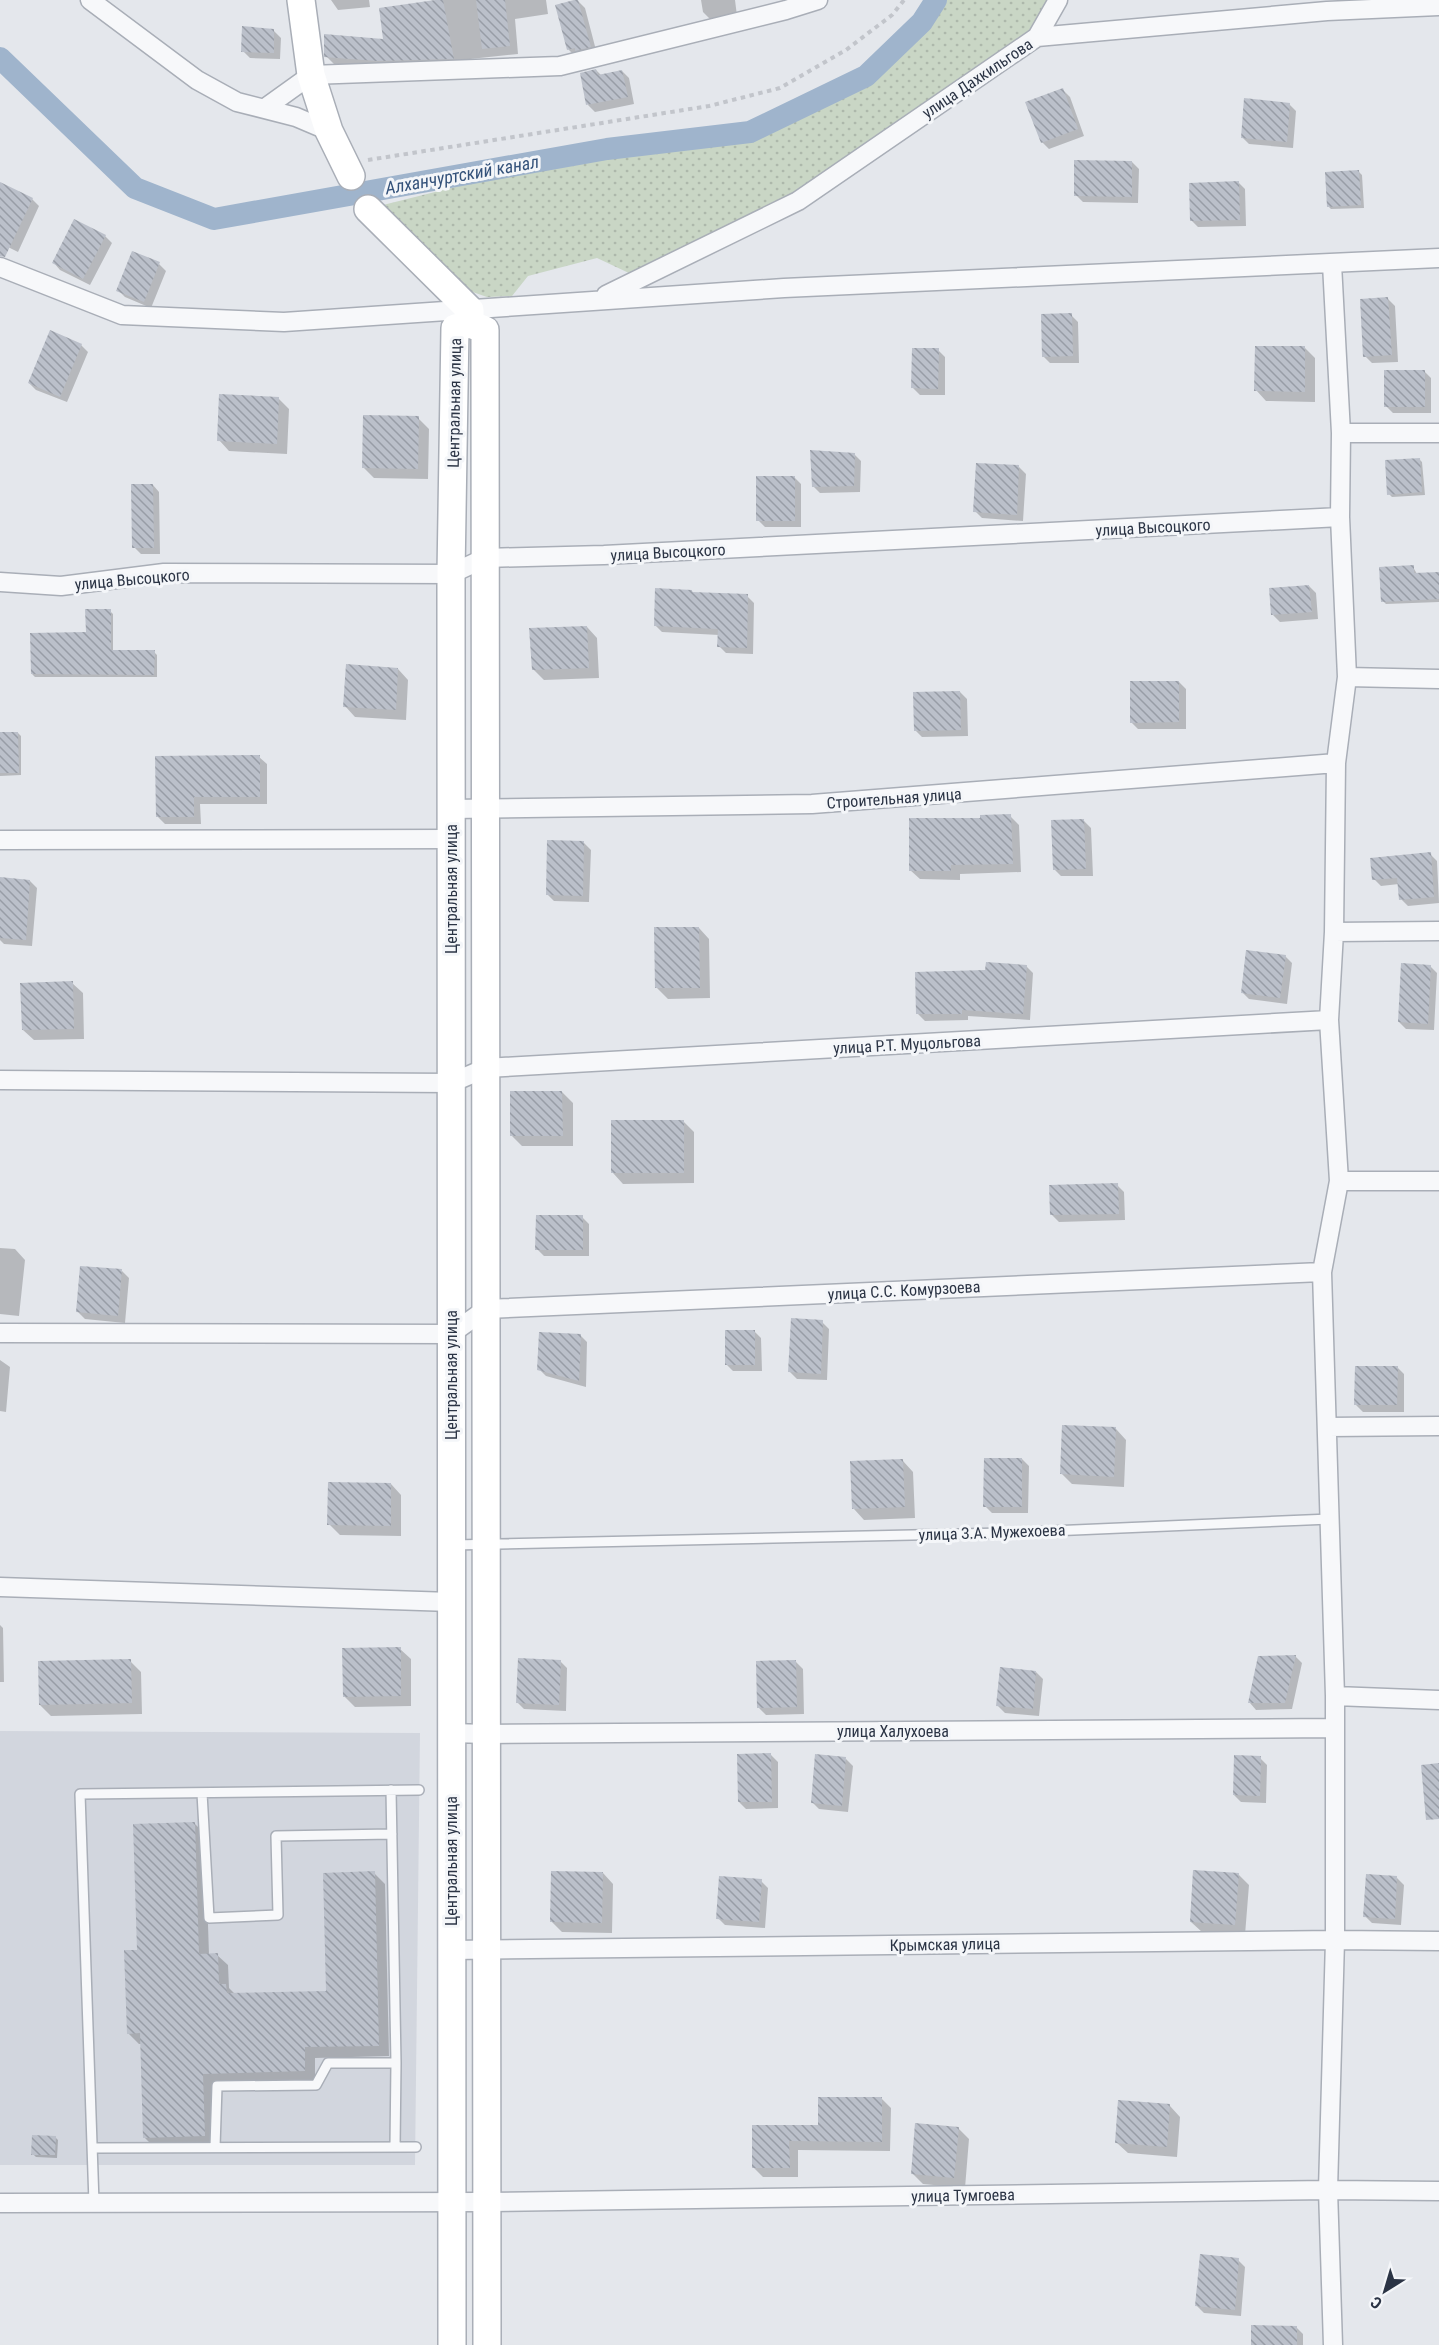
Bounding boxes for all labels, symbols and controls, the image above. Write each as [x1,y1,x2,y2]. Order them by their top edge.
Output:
street label: улица Дахкильгова [919,35,1036,122]
water label: Алханчуртский канал [382,151,540,199]
street label: Центральная улица [444,338,465,468]
street label: улица Высоцкого [1095,515,1211,540]
street label: улица Высоцкого [610,540,726,565]
street label: улица Высоцкого [74,565,190,594]
street label: Строительная улица [826,784,962,813]
street label: Центральная улица [442,824,461,954]
street label: улица Р.Т. Муцольгова [833,1031,981,1058]
street label: улица С.С. Комурзоева [827,1277,981,1304]
street label: Центральная улица [442,1310,461,1440]
street label: улица З.А. Мужехоева [918,1520,1066,1545]
street label: улица Халухоева [837,1722,949,1741]
street label: Центральная улица [442,1796,461,1926]
street label: Крымская улица [889,1934,1001,1955]
street label: улица Тумгоева [911,2185,1015,2206]
north arrow [1355,2261,1415,2321]
text: С [1367,2292,1386,2313]

